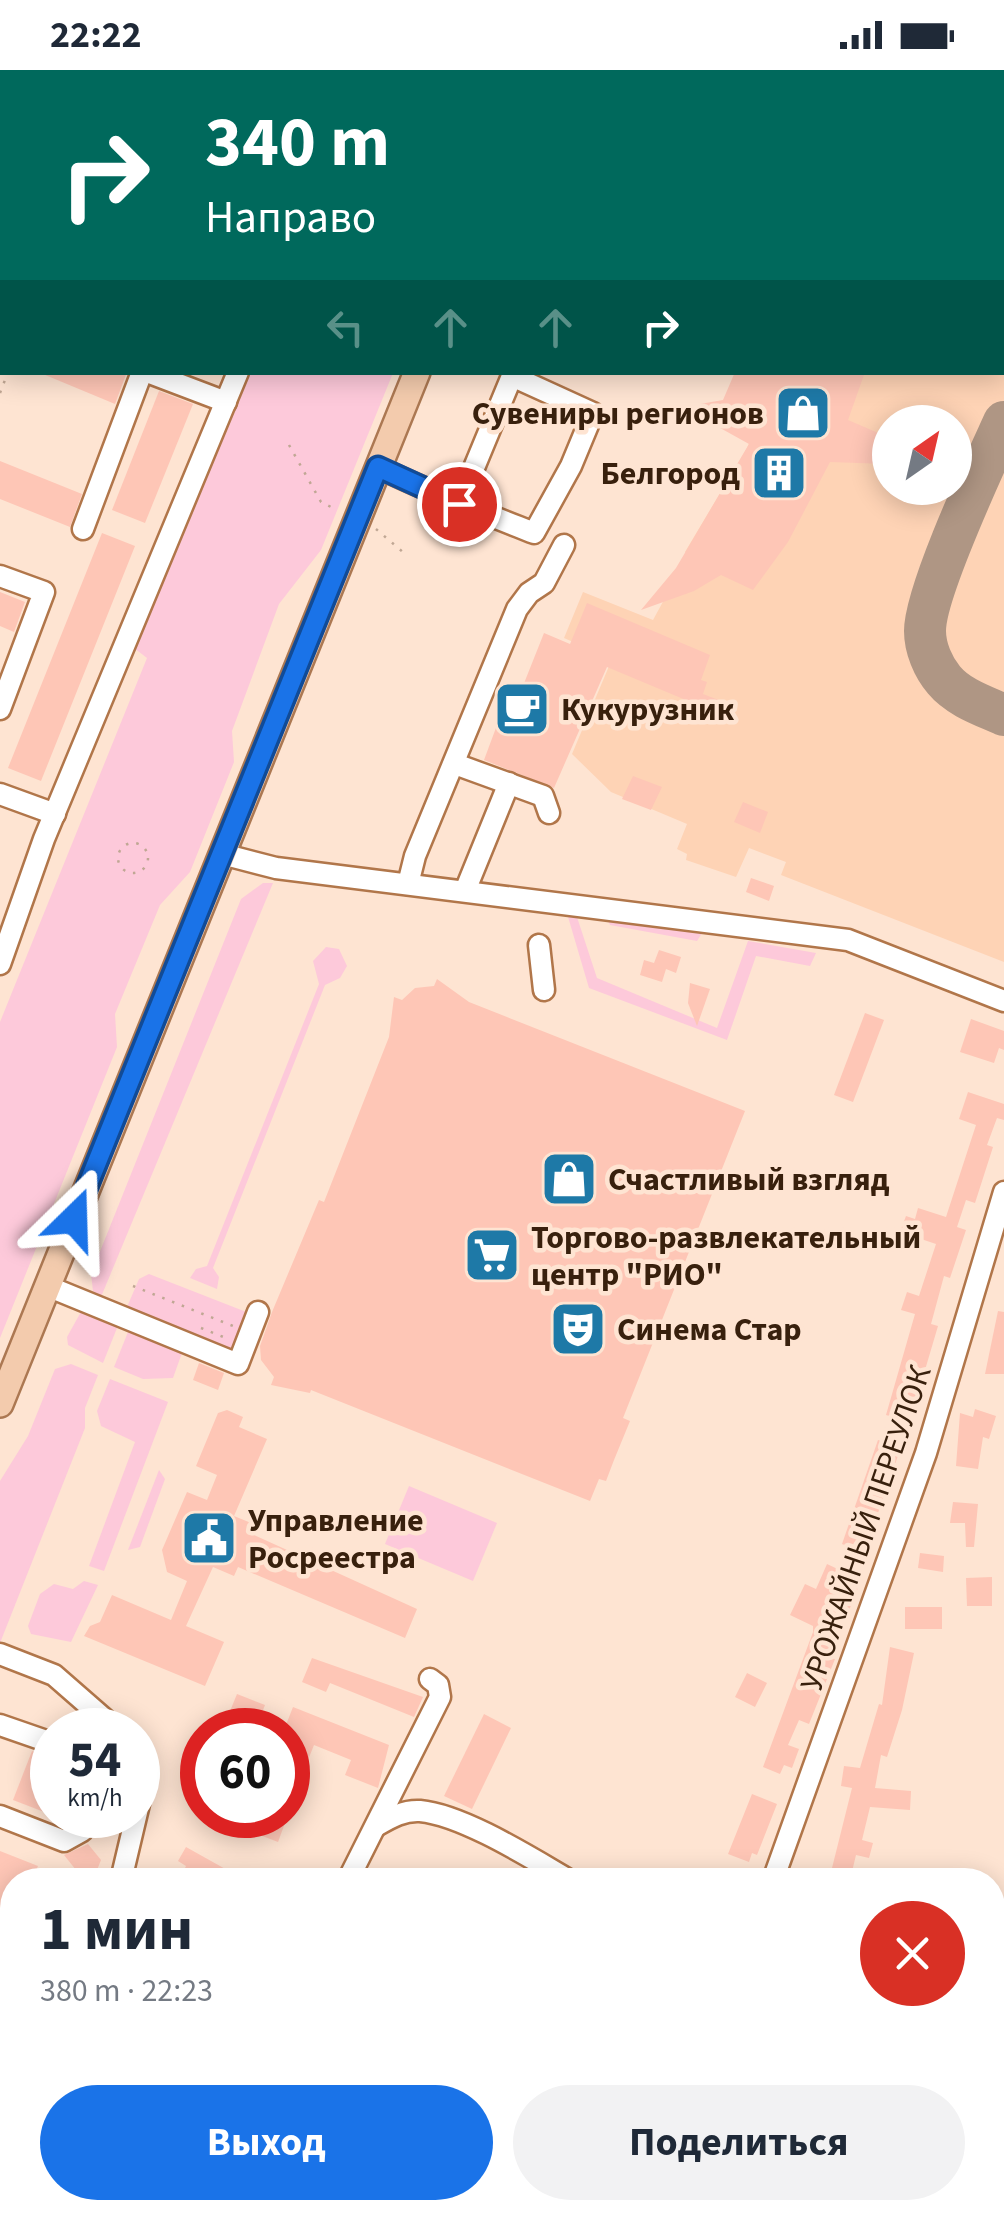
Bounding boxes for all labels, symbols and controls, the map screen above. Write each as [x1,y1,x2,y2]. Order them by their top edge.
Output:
text: 22:22 [50,8,142,62]
text: 340 m [205,93,390,193]
icon: right [40,110,170,240]
text: Направо [205,186,376,250]
icon: left [318,300,373,355]
icon: ahead [423,300,478,355]
icon: ahead [528,300,583,355]
icon: right [633,300,688,355]
shop icon: Сувениры регионов [773,383,833,443]
place label: Сувениры регионов [472,391,764,437]
north arrow [872,405,972,505]
map controls [872,405,972,505]
building icon: Белгород [749,443,809,503]
place label: Белгород [601,451,740,497]
pin [417,462,502,547]
icon: arrive [432,477,487,532]
cafe icon: Кукурузник [492,679,552,739]
place label: Кукурузник [561,687,735,733]
shop icon: Счастливый взгляд [539,1149,599,1209]
place label: Счастливый взгляд [608,1157,890,1203]
position arrow [22,1167,126,1271]
place label: Торгово-развлекательный центр "РИО" [531,1215,921,1298]
supermarket icon: Торгово-развлекательный центр "РИО" [462,1225,522,1285]
theatre icon: Синема Стар [548,1299,608,1359]
place label: Синема Стар [617,1307,802,1353]
street label: УРОЖАЙНЫЙ ПЕРЕУЛОК [789,1359,943,1697]
place label: Управление Росреестра [248,1498,424,1581]
public building icon: Управление Росреестра [179,1508,239,1568]
speed limit sign: 60 [180,1708,310,1838]
text: 54 [69,1725,121,1796]
text: km/h [67,1780,123,1816]
text: 1 мин [40,1888,193,1973]
button: close [860,1901,965,2006]
text: 380 m · 22:23 [40,1968,213,2014]
button: Выход [40,2085,493,2200]
button: Поделиться [513,2085,965,2200]

